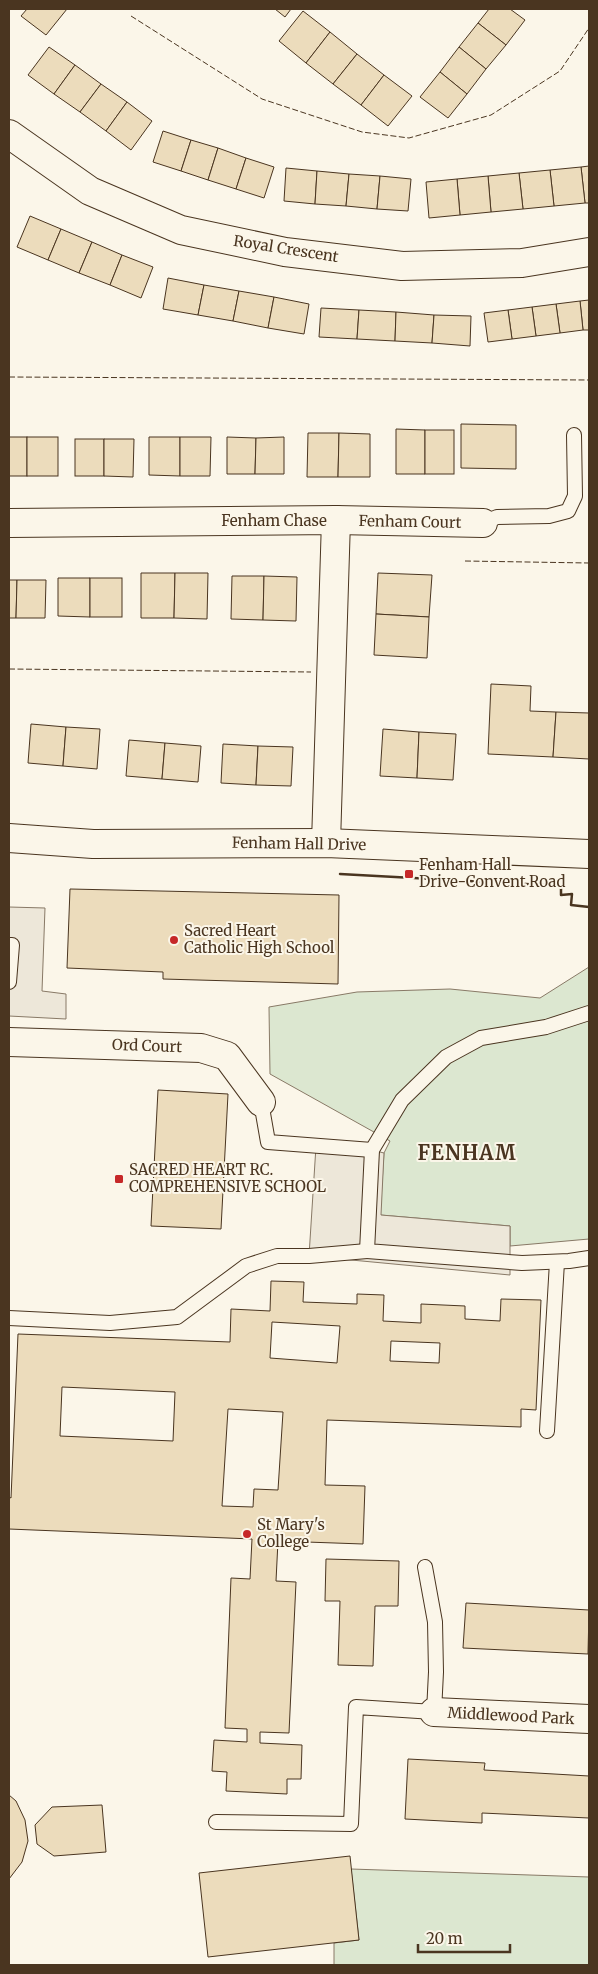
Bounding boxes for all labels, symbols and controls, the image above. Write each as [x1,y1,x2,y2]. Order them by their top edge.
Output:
street label: Royal Crescent [232,231,340,266]
street label: Fenham Chase [221,511,327,530]
street label: Fenham Court [358,511,462,532]
street label: Fenham Hall Drive [232,833,367,854]
place label: Fenham Hall Drive-Convent Road [419,855,565,891]
marker: Fenham Hall Drive-Convent Road [403,868,415,880]
place label: Sacred Heart Catholic High School [184,921,335,957]
marker: Sacred Heart Catholic High School [168,934,180,946]
street label: Ord Court [112,1035,182,1056]
district label: FENHAM [417,1140,517,1165]
place label: SACRED HEART RC. COMPREHENSIVE SCHOOL [129,1160,327,1196]
marker: SACRED HEART RC. COMPREHENSIVE SCHOOL [113,1173,125,1185]
place label: St Mary's College [257,1515,325,1551]
marker: St Mary's College [241,1528,253,1540]
street label: Middlewood Park [447,1703,576,1728]
scale bar [418,1922,510,1954]
text: 20 m [426,1929,463,1948]

